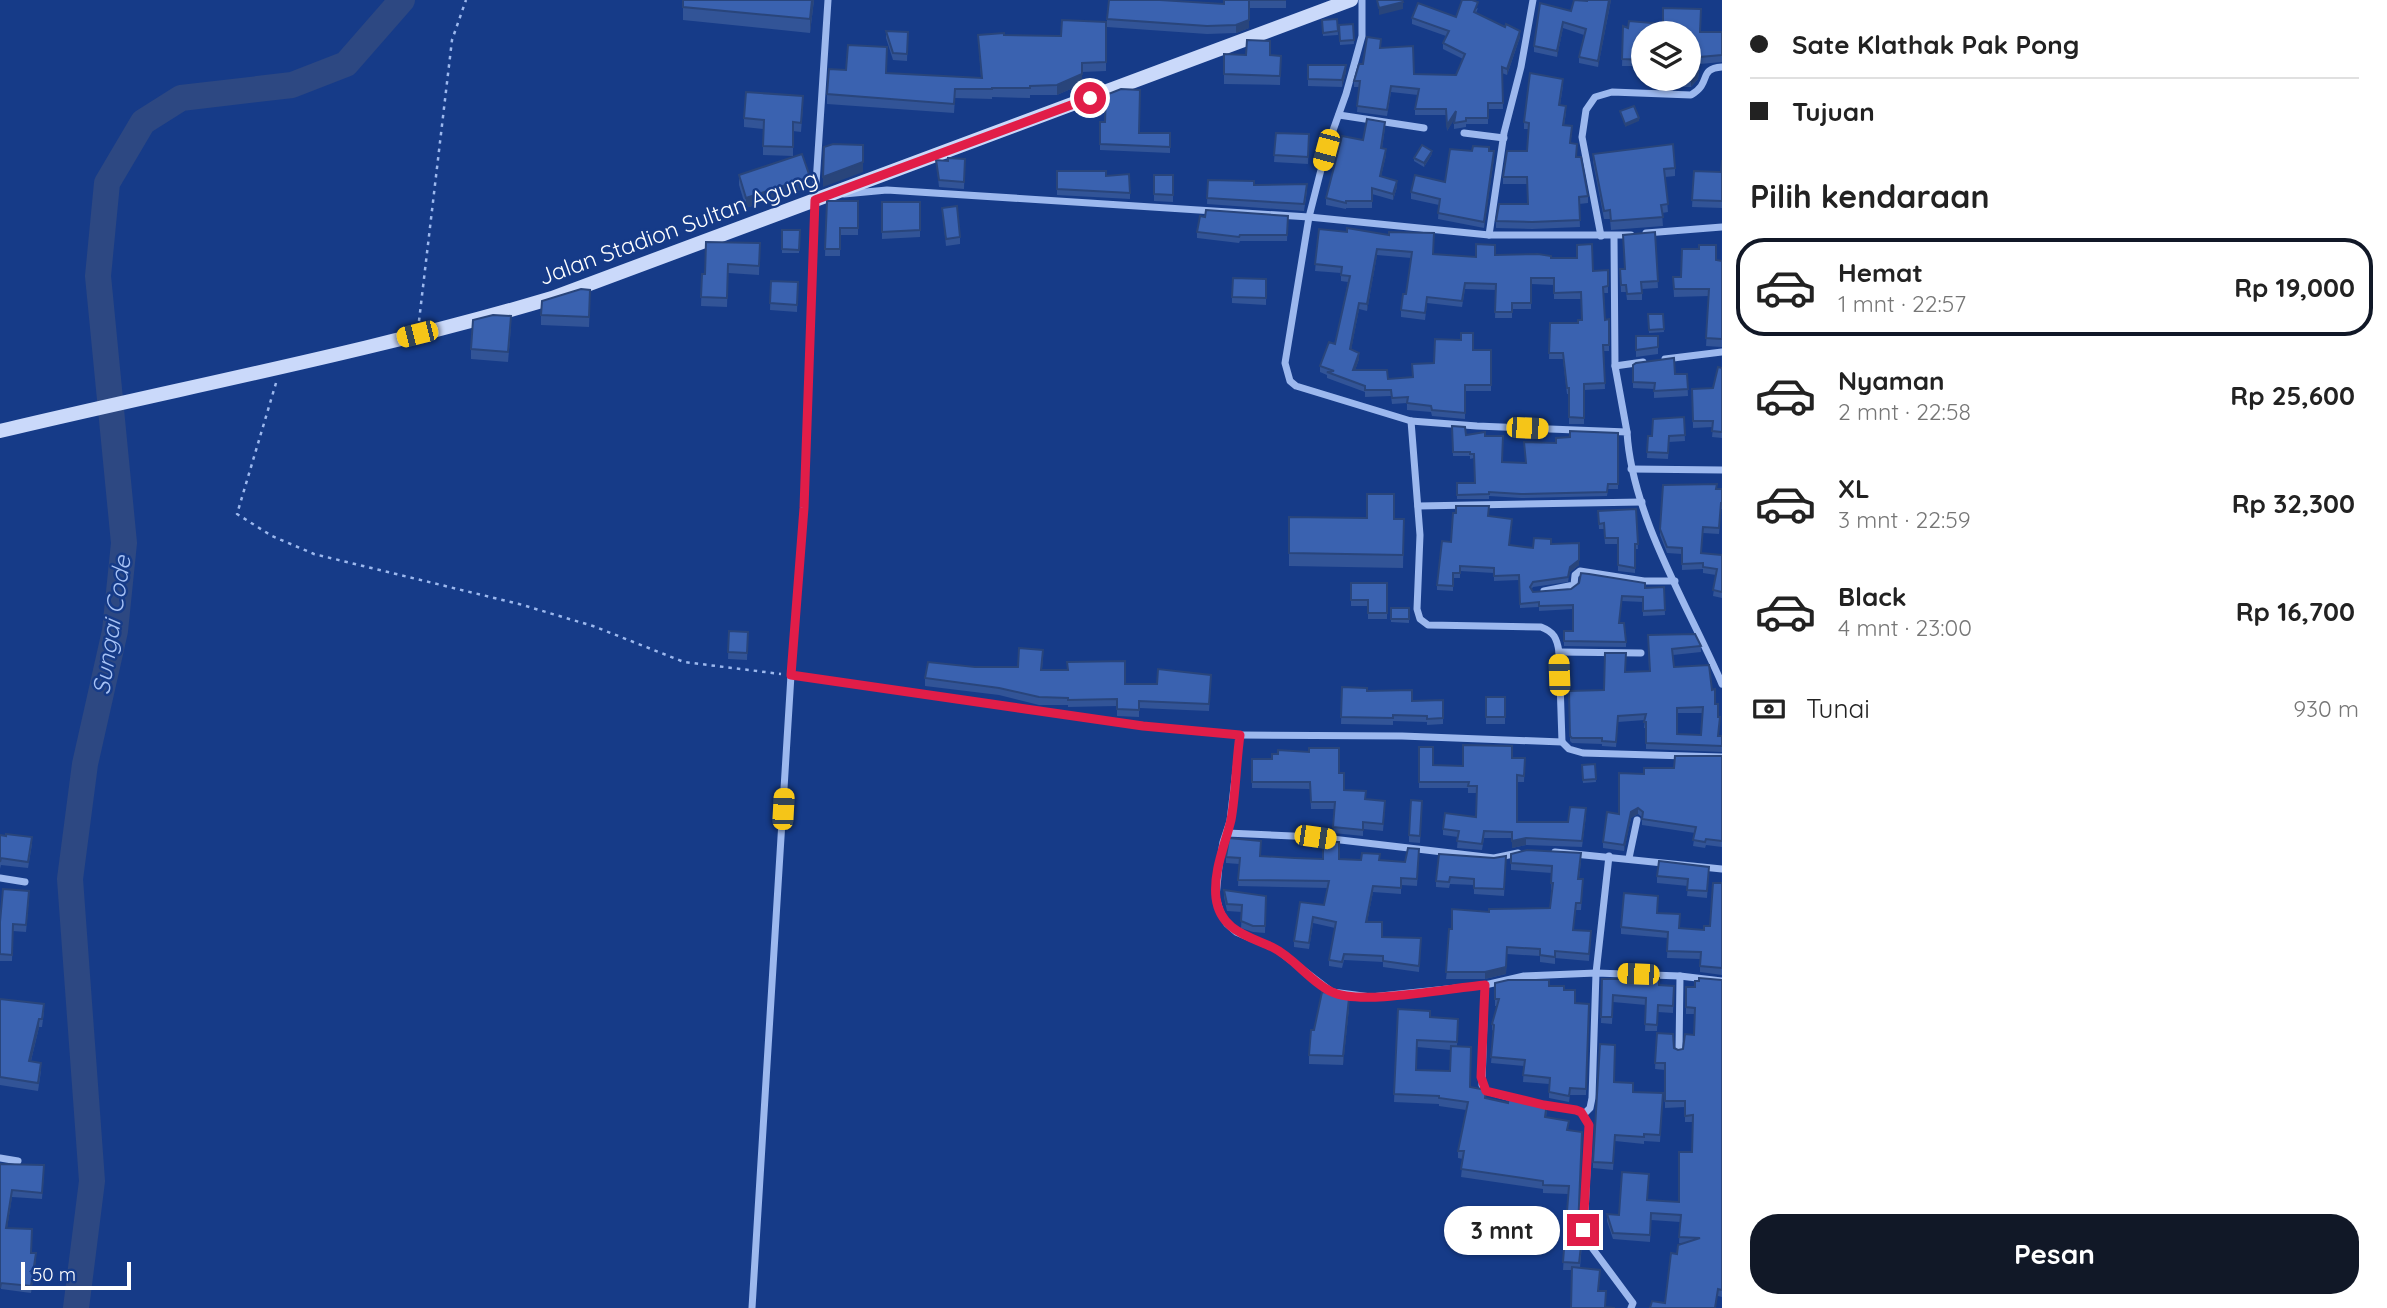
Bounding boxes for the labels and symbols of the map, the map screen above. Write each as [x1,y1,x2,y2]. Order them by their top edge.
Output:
route start [1074,82,1106,114]
car [1311,127,1342,173]
street label: Jalan Stadion Sultan Agung [534,163,822,291]
car [395,319,440,349]
car [1506,417,1549,439]
water label: Sungai Code [85,552,137,697]
car [1548,654,1571,696]
car [772,787,795,831]
car [1293,824,1338,850]
car [1617,963,1660,985]
callout: 3 mnt [1443,1206,1558,1254]
route end [1567,1214,1599,1246]
scale bar [21,1259,131,1291]

